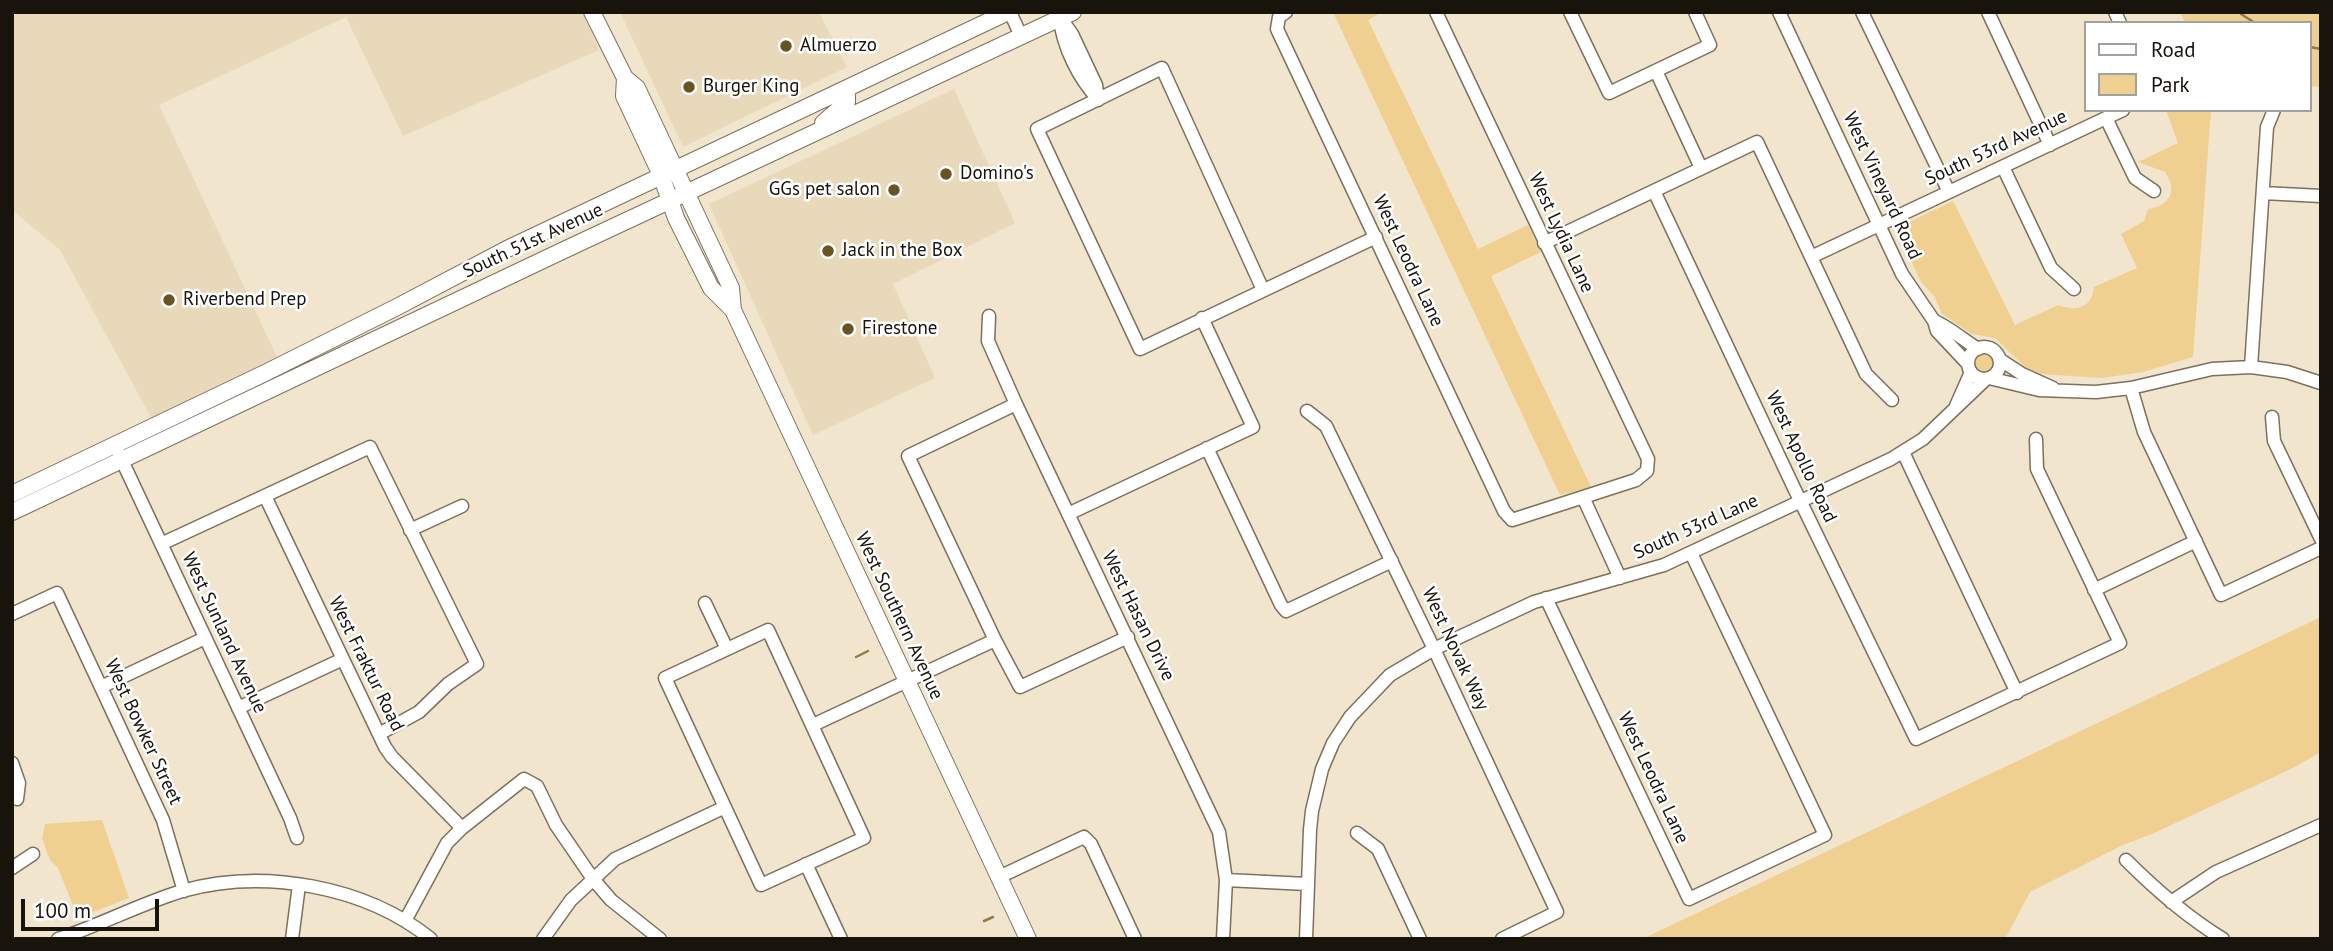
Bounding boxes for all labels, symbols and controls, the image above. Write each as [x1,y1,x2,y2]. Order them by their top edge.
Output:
legend [2084,21,2312,112]
place label: Almuerzo [800,35,877,57]
text: Road [2151,36,2195,63]
marker: Almuerzo [778,38,794,54]
text: Park [2151,71,2190,98]
place label: Burger King [703,76,799,98]
marker: Burger King [681,79,697,95]
street label: South 53rd Avenue [1921,105,2071,191]
street label: West Vineyard Road [1838,109,1926,263]
place label: Domino's [960,163,1034,185]
marker: Domino's [938,166,954,182]
street label: West Lydia Lane [1523,169,1599,297]
place label: GGs pet salon [769,179,880,201]
marker: GGs pet salon [886,182,902,198]
street label: West Leodra Lane [1368,192,1448,330]
street label: South 51st Avenue [459,199,607,283]
place label: Jack in the Box [842,240,962,262]
marker: Jack in the Box [820,243,836,259]
place label: Riverbend Prep [183,289,306,311]
marker: Riverbend Prep [161,292,177,308]
place label: Firestone [862,318,937,340]
marker: Firestone [840,321,856,337]
street label: West Apollo Road [1761,388,1841,526]
street label: South 53rd Lane [1630,489,1762,565]
street label: West Southern Avenue [850,529,948,703]
street label: West Hasan Drive [1097,547,1179,685]
street label: West Sunland Avenue [177,549,271,717]
street label: West Novak Way [1417,584,1493,714]
street label: West Fraktur Road [323,593,409,735]
street label: West Bowker Street [99,656,187,808]
street label: West Leodra Lane [1613,709,1693,847]
scale bar [24,884,163,928]
text: 100 m [34,897,91,924]

